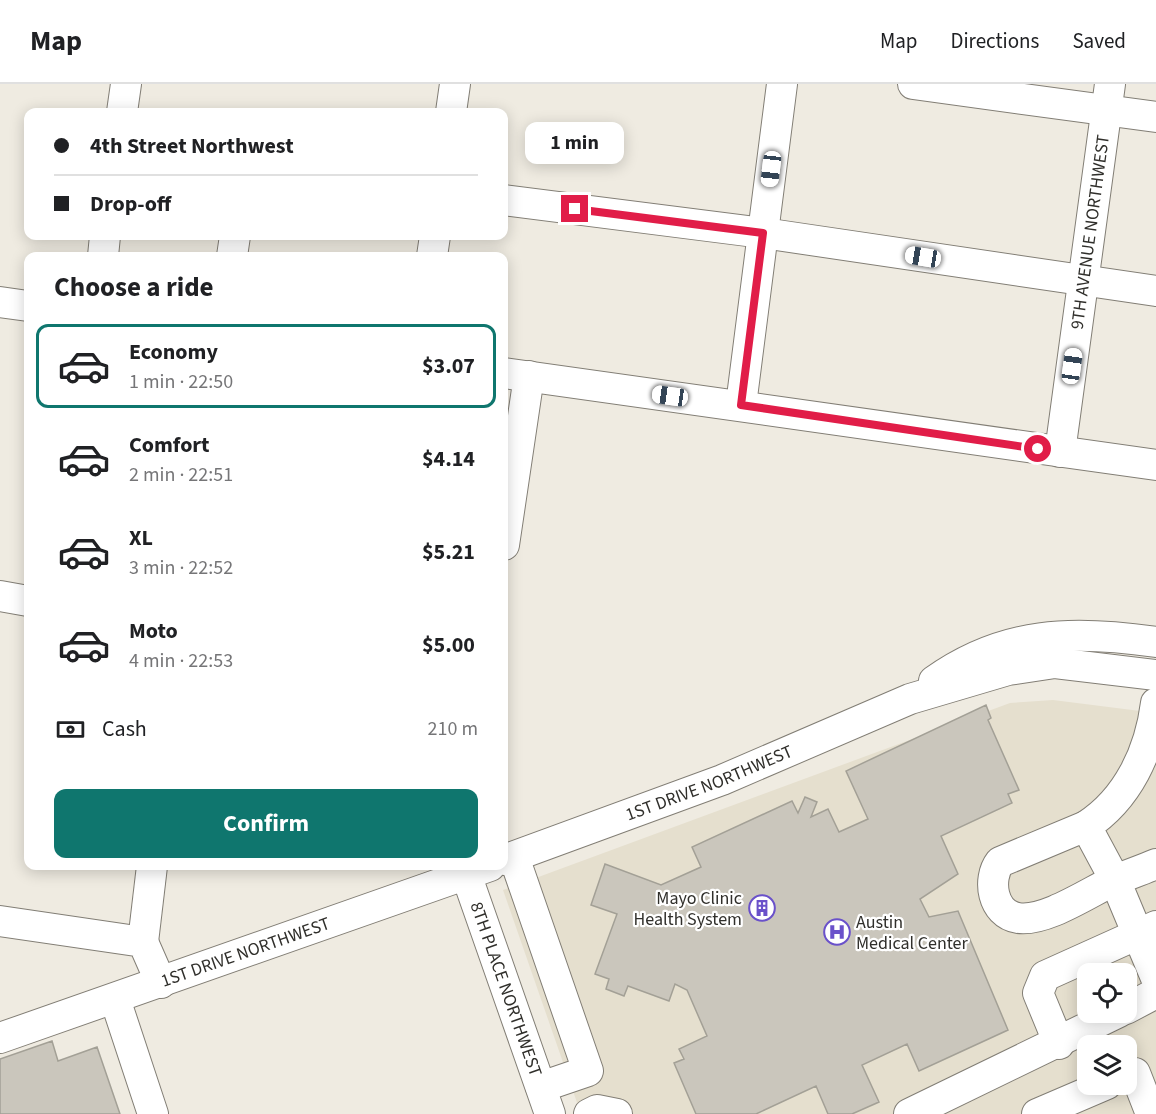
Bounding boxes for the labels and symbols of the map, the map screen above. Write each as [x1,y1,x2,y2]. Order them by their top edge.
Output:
callout: 1 min [526,122,624,164]
street label: 9TH AVENUE NORTHWEST [1064,133,1116,331]
car [760,150,782,188]
route end [561,195,588,222]
car [904,245,942,269]
car [1061,347,1083,385]
car [651,385,689,407]
route start [1024,435,1051,462]
street label: 1ST DRIVE NORTHWEST [622,738,797,827]
place label: Mayo Clinic Health System [634,886,742,932]
building icon: Mayo Clinic Health System [747,893,777,923]
street label: 8TH PLACE NORTHWEST [464,898,549,1080]
place label: Austin Medical Center [856,910,969,956]
street label: 1ST DRIVE NORTHWEST [157,911,334,993]
hospital icon: Austin Medical Center [822,917,852,947]

